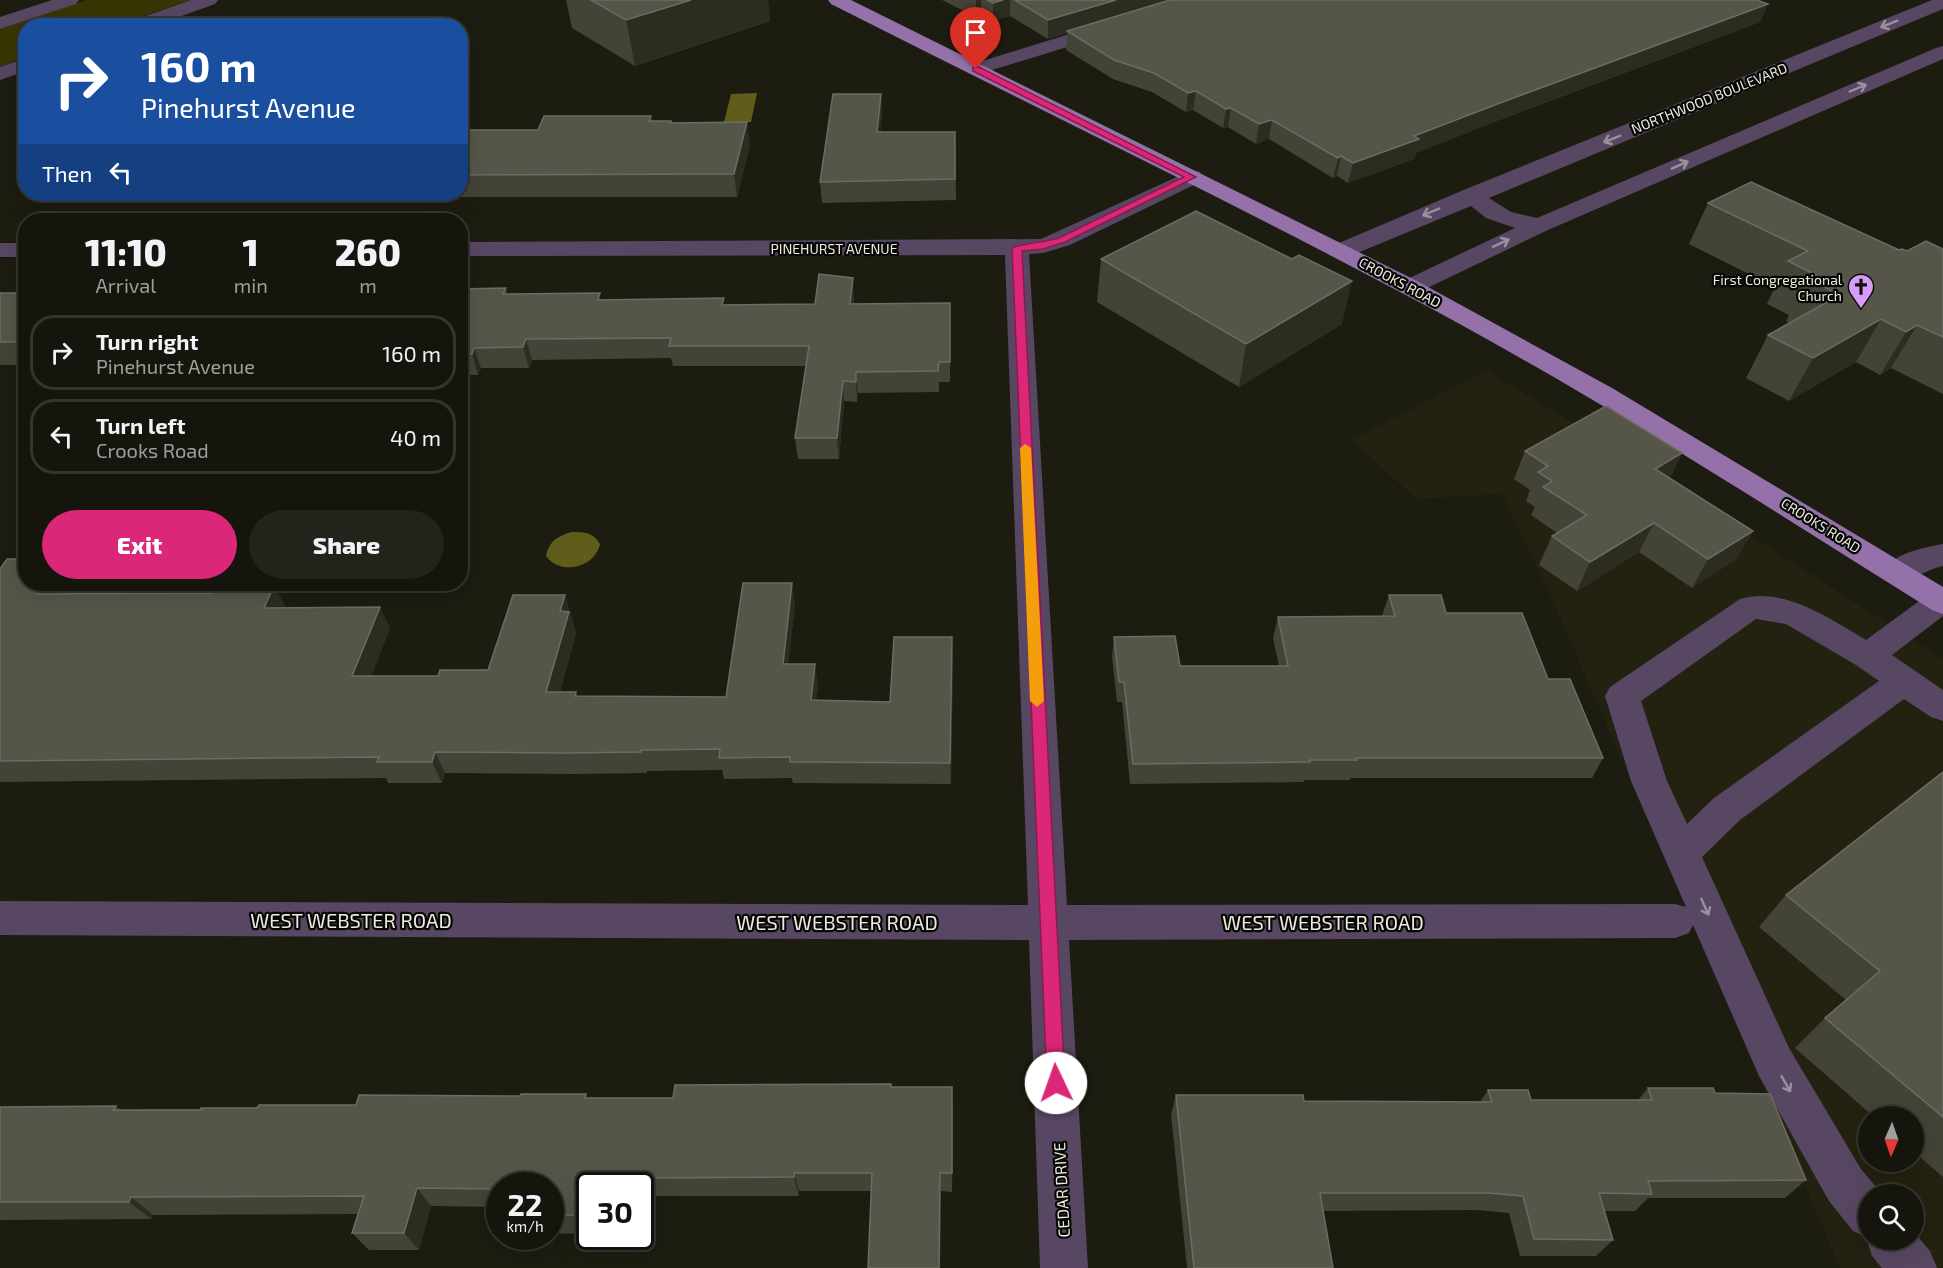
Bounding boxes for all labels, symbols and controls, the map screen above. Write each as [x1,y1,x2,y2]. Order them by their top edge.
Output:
pin [950,7,1001,69]
icon: arrive [959,16,992,49]
one-way arrow [1880,19,1899,30]
text: 160 m [141,40,257,90]
icon: right [42,42,120,120]
street label: NORTHWOOD BOULEVARD [1629,59,1789,137]
one-way arrow [1849,82,1867,93]
text: Pinehurst Avenue [141,91,356,123]
one-way arrow [1603,134,1621,145]
icon: left [104,156,137,189]
one-way arrow [1670,159,1688,171]
text: Then [42,160,92,186]
one-way arrow [1423,207,1441,219]
text: 11:10 [85,230,167,273]
text: 1 [243,230,259,273]
text: 260 [335,230,401,273]
one-way arrow [1491,237,1509,248]
street label: PINEHURST AVENUE [770,240,898,257]
street label: CROOKS ROAD [1356,253,1444,311]
place label: First Congregational Church [1713,271,1843,304]
church icon: First Congregational Church [1846,272,1876,310]
text: Arrival [95,273,156,297]
text: min [234,273,268,297]
text: m [359,273,377,297]
text: Turn right [96,328,198,354]
icon: right [45,336,78,369]
text: 160 m [382,340,441,366]
text: Pinehurst Avenue [96,354,255,378]
text: Turn left [96,412,185,438]
icon: left [45,420,78,453]
text: 40 m [390,424,441,450]
text: Crooks Road [96,438,209,462]
street label: CROOKS ROAD [1778,494,1864,556]
button: Exit [42,510,237,579]
button: Share [249,510,444,579]
one-way arrow [1699,897,1711,915]
street label: WEST WEBSTER ROAD [250,908,452,932]
street label: WEST WEBSTER ROAD [736,910,938,934]
street label: WEST WEBSTER ROAD [1222,910,1424,934]
position arrow [1024,1051,1088,1115]
one-way arrow [1780,1075,1792,1092]
north arrow [1858,1106,1924,1172]
map controls [1858,1106,1924,1250]
street label: CEDAR DRIVE [1049,1142,1073,1238]
speed limit sign: 30 [576,1172,654,1250]
button: search [1858,1184,1924,1250]
text: 22 [508,1186,542,1222]
text: km/h [506,1217,544,1235]

